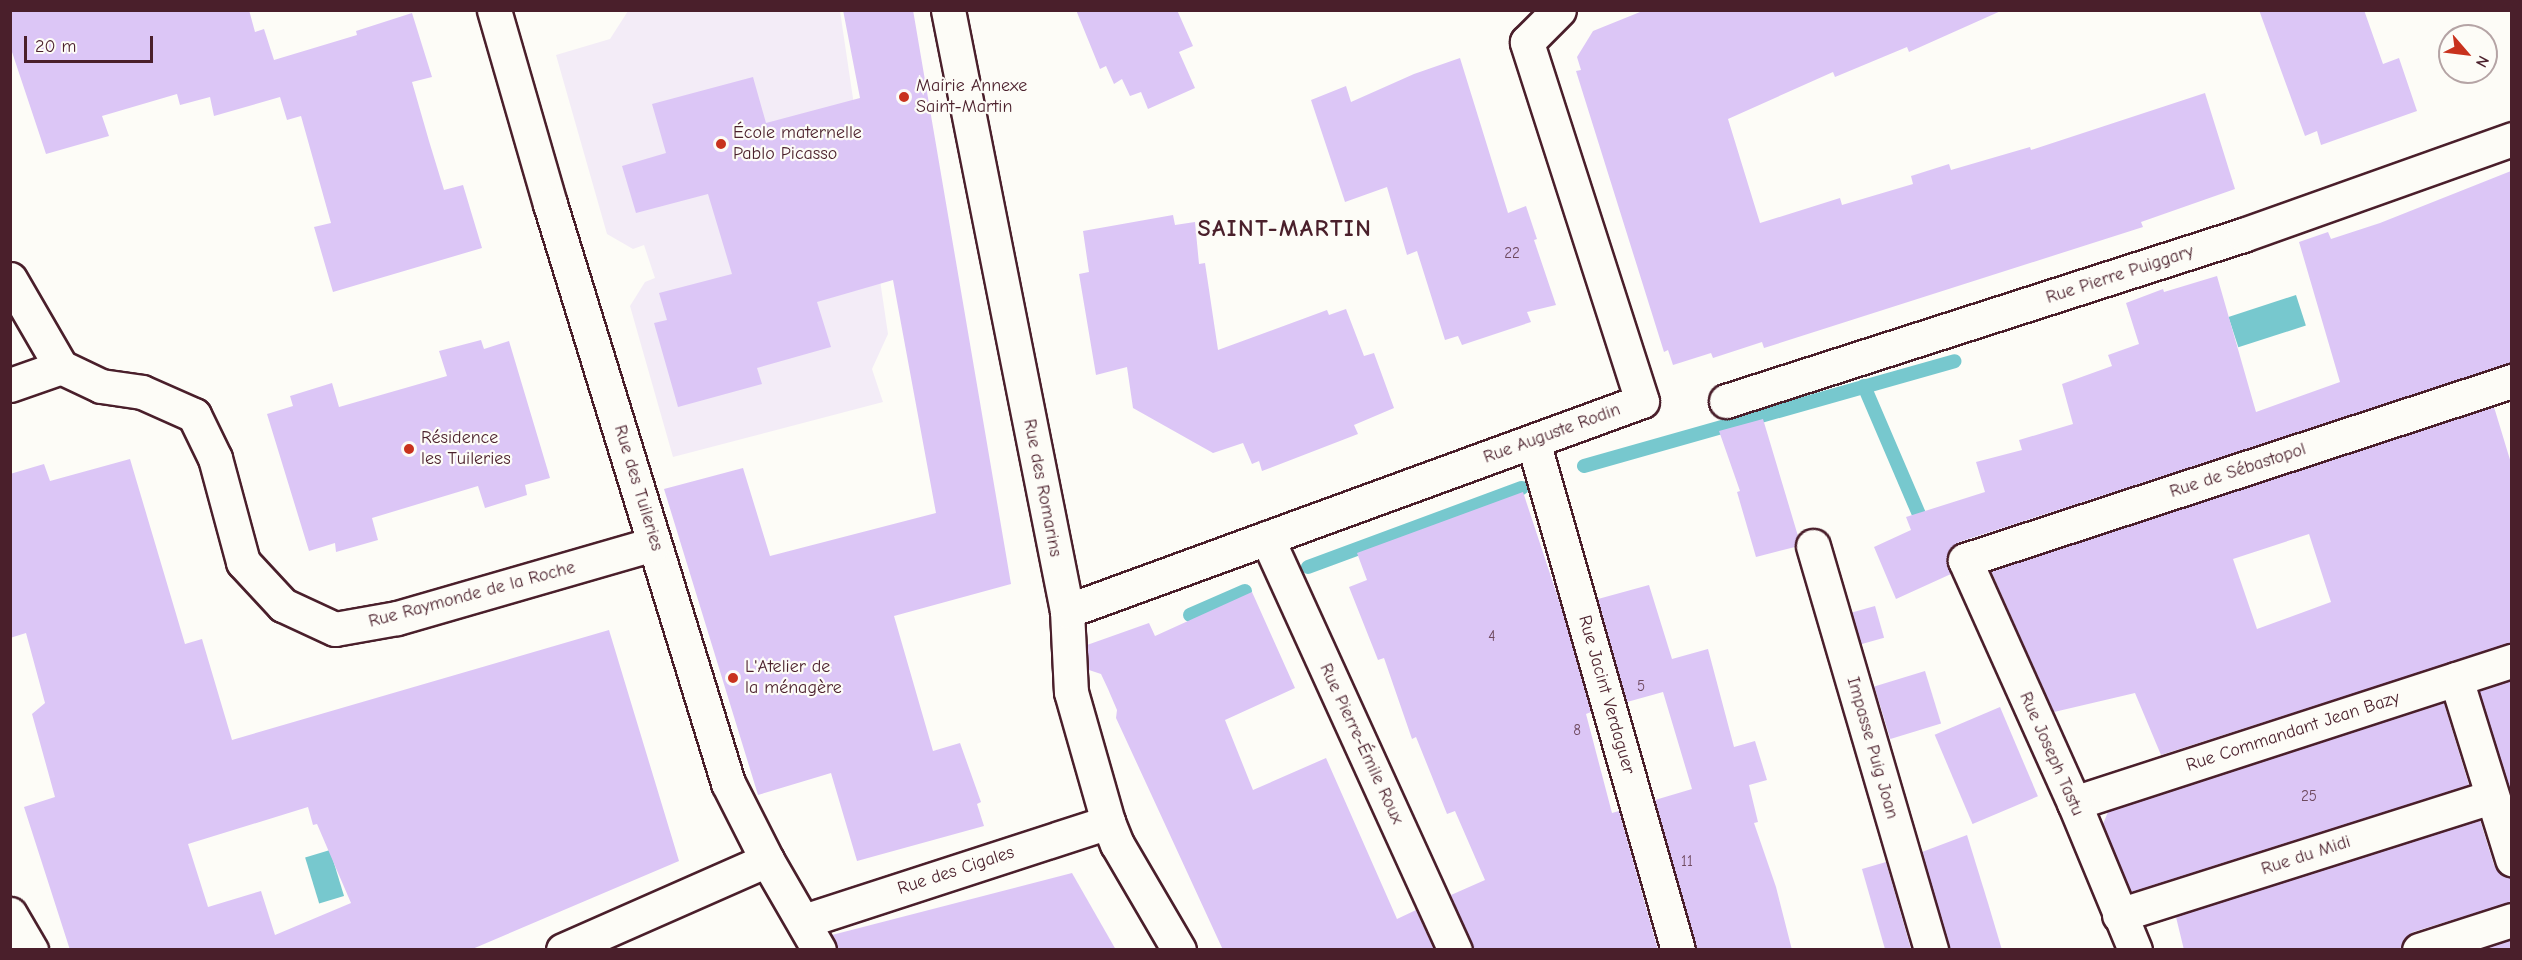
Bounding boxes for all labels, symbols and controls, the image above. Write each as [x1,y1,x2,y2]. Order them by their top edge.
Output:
scale bar [27,24,156,62]
north arrow [2438,24,2498,84]
text: 20 m [35,36,76,57]
text: N [2472,53,2493,70]
place label: Mairie Annexe Saint-Martin [916,76,1027,118]
marker: Mairie Annexe Saint-Martin [897,90,911,104]
place label: École maternelle Pablo Picasso [733,123,862,166]
marker: École maternelle Pablo Picasso [714,137,728,151]
district label: SAINT-MARTIN [1198,215,1372,243]
street label: Rue Pierre Puiggary [2043,241,2197,309]
house number: 22 [1504,245,1520,263]
street label: Rue Auguste Rodin [1481,399,1623,469]
street label: Rue des Romarins [1018,417,1066,559]
street label: Rue des Tuileries [609,422,667,554]
place label: Résidence les Tuileries [421,428,511,470]
street label: Rue de Sébastopol [2167,439,2309,503]
marker: Résidence les Tuileries [402,442,416,456]
street label: Rue Raymonde de la Roche [366,557,578,633]
street label: Rue Jacint Verdaguer [1573,613,1639,777]
house number: 4 [1488,628,1496,646]
place label: L'Atelier de la ménagère [745,657,842,700]
street label: Rue Pierre-Émile Roux [1314,660,1408,828]
marker: L'Atelier de la ménagère [726,671,740,685]
street label: Impasse Puig Joan [1841,675,1903,821]
house number: 5 [1637,678,1645,696]
street label: Rue Commandant Jean Bazy [2183,687,2403,777]
street label: Rue Joseph Tastu [2014,689,2088,819]
house number: 8 [1573,722,1581,740]
house number: 25 [2301,788,2317,806]
street label: Rue du Midi [2259,831,2353,881]
street label: Rue des Cigales [895,842,1017,900]
house number: 11 [1681,853,1693,871]

